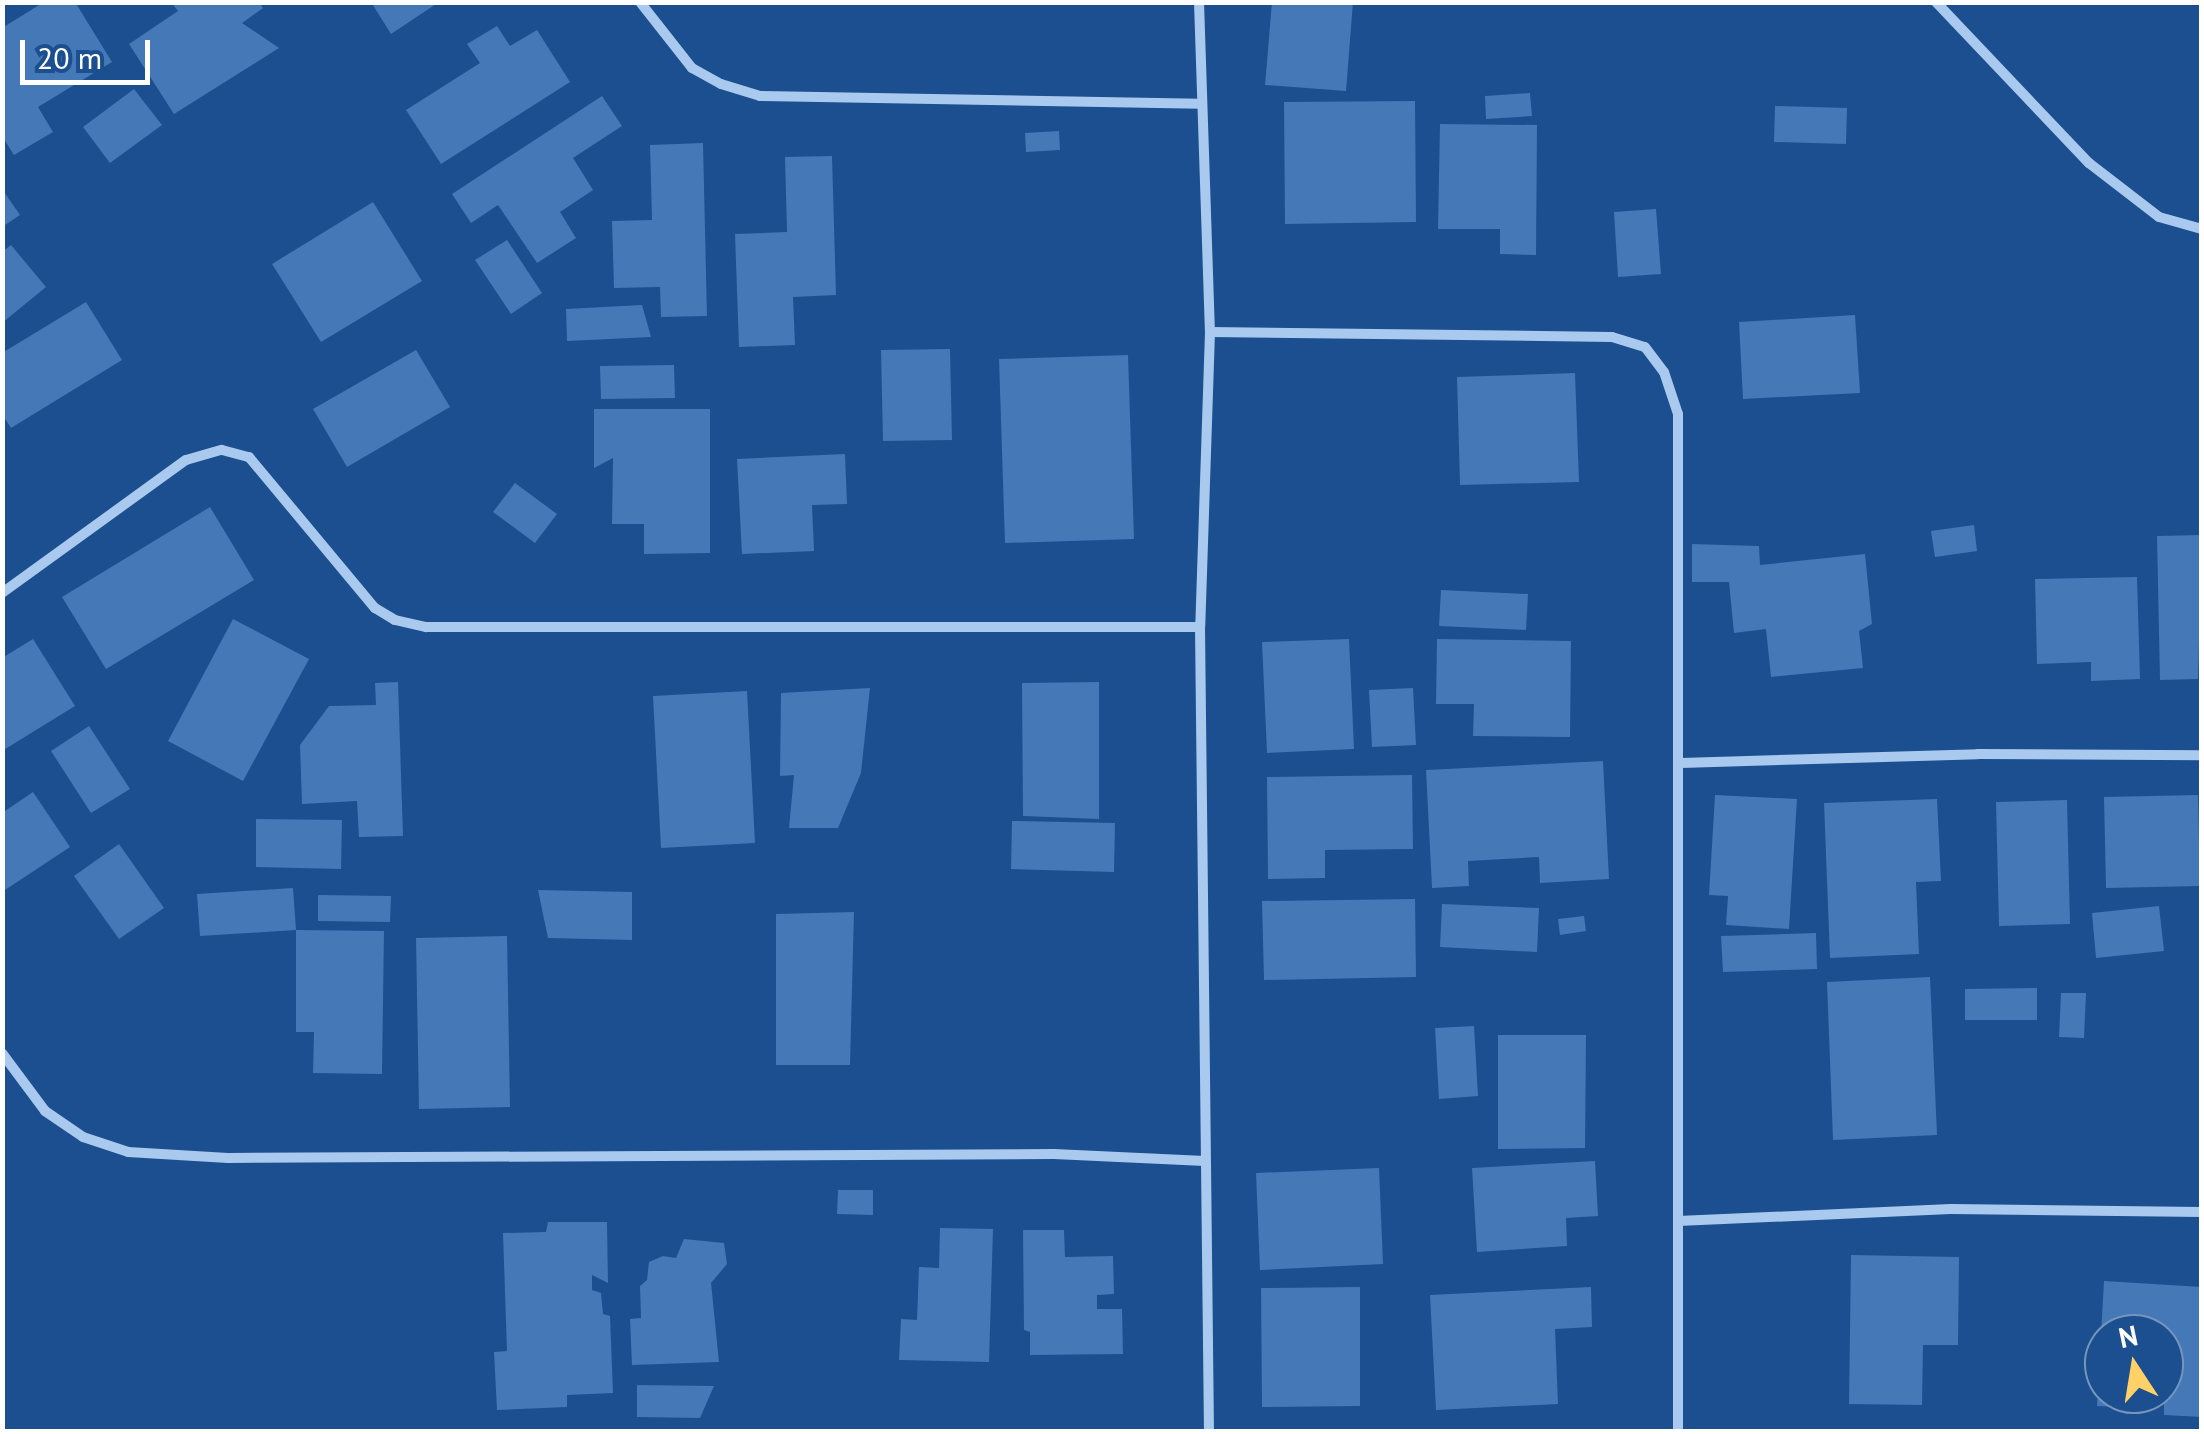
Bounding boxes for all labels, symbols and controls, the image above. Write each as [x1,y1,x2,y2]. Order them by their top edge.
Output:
scale bar [25,20,155,82]
text: 20 m [37,38,102,77]
north arrow [2084,1314,2184,1414]
text: N [2115,1316,2141,1356]

